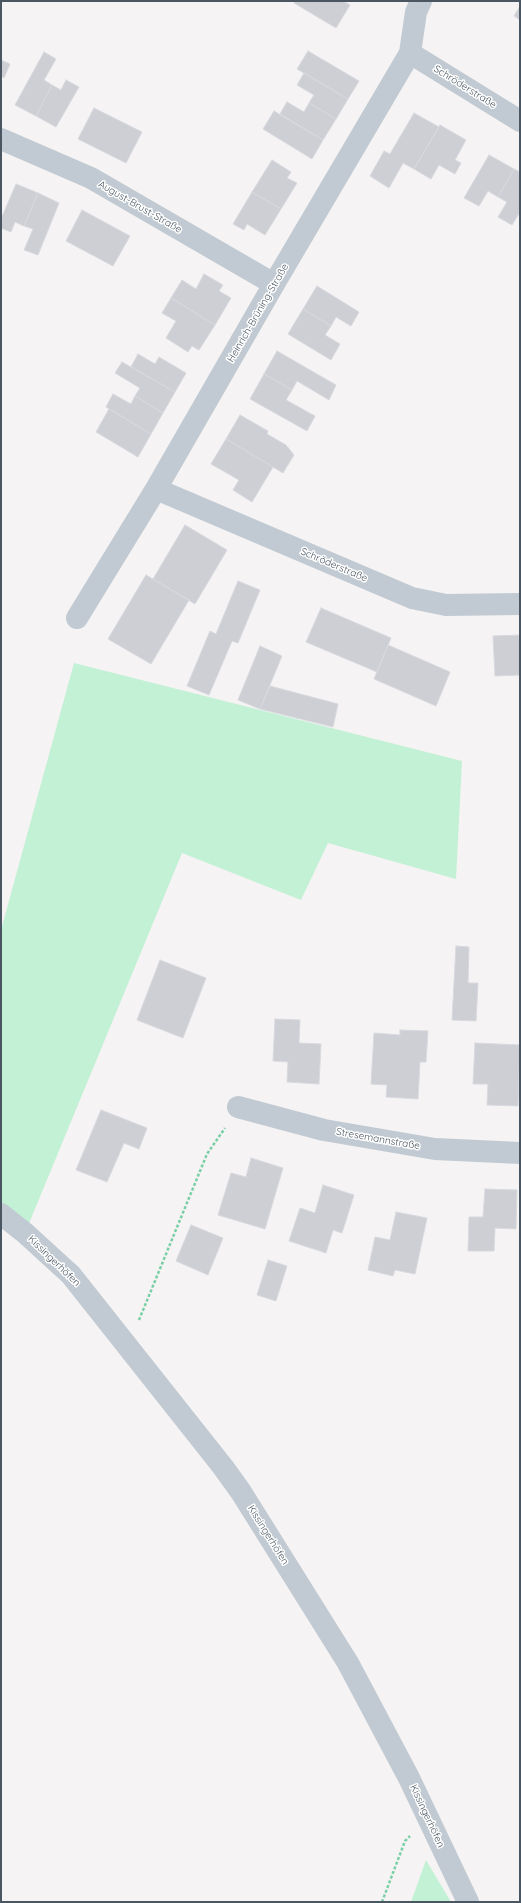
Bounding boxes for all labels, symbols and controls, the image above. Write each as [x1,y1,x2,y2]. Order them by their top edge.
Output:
street label: Schröderstraße [431,63,499,111]
street label: August-Brust-Straße [96,178,184,236]
street label: Heinrich-Brüning-Straße [225,262,291,364]
street label: Schröderstraße [299,546,369,584]
street label: Stresemannstraße [335,1126,421,1152]
street label: Kissingerhöfen [25,1233,83,1289]
street label: Kissingerhöfen [245,1503,291,1567]
street label: Kissingerhöfen [407,1783,447,1849]

